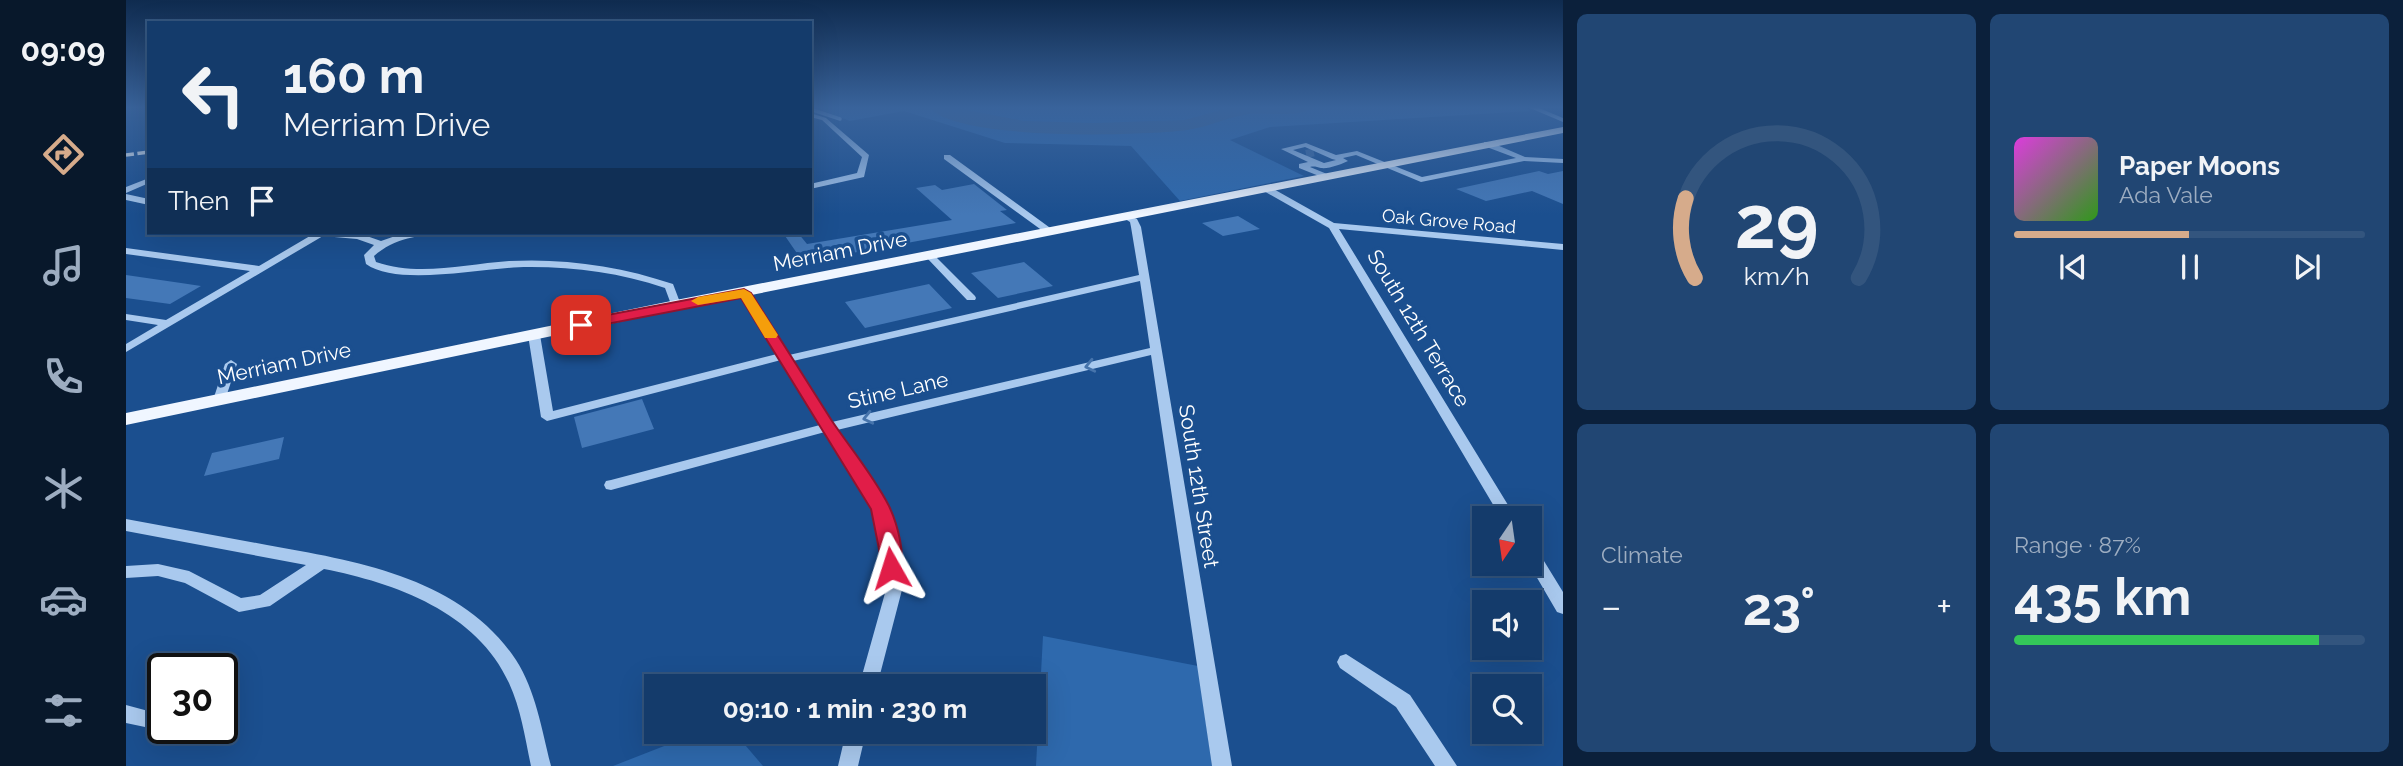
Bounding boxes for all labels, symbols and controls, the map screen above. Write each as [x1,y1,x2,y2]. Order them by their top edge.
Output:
text: 09:09 [21,31,105,68]
text: 160 m [283,47,424,104]
icon: left [168,49,259,140]
text: Merriam Drive [283,106,490,143]
icon: directions [39,130,88,179]
text: Paper Moons [2119,151,2280,181]
text: 29 [1735,180,1818,265]
text: Ada Vale [2119,181,2213,208]
icon: arrive [243,182,281,220]
text: Then [168,186,229,216]
street label: Oak Grove Road [1381,205,1517,237]
street label: Merriam Drive [771,226,909,276]
icon: music [39,241,88,290]
street label: South 12th Terrace [1362,245,1476,411]
icon: previous [2054,248,2092,286]
icon: pause [2171,248,2209,286]
icon: next [2288,248,2326,286]
text: km/h [1744,261,1809,291]
pin [551,295,611,355]
icon: arrive [562,306,600,344]
street label: Merriam Drive [215,337,353,389]
icon: phone [39,352,88,401]
one-way arrow [1084,358,1096,372]
street label: Stine Lane [845,366,951,414]
street label: South 12th Street [1174,402,1224,570]
one-way arrow [862,410,874,425]
icon: climate [39,464,88,513]
north arrow [1472,506,1542,576]
map controls [1472,506,1542,744]
position arrow [854,531,928,605]
text: Range · 87% [2014,531,2141,558]
text: Climate [1601,541,1683,568]
text: 435 km [2014,566,2191,627]
icon: car [39,575,88,624]
text: 23° [1743,576,1815,637]
text: − [1601,584,1621,629]
text: + [1936,584,1952,629]
button: sound [1472,590,1542,660]
speed limit sign: 30 [147,653,238,744]
button: search [1472,674,1542,744]
icon: filters [39,686,88,735]
text: 09:10 · 1 min · 230 m [723,694,967,724]

